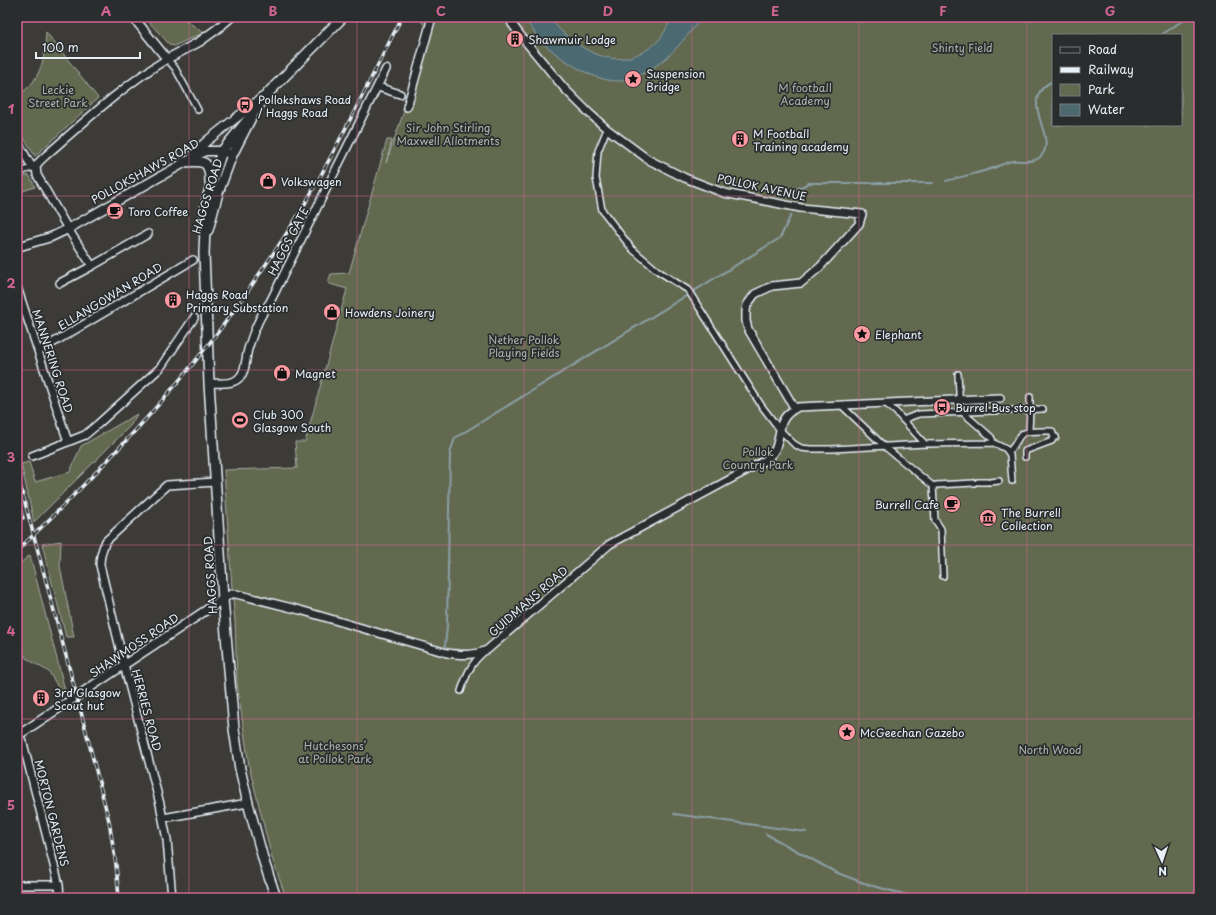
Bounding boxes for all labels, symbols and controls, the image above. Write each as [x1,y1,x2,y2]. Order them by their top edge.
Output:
text: A [101,1,111,20]
text: B [269,1,278,20]
text: C [436,1,446,20]
text: D [603,1,613,20]
text: E [771,1,779,20]
text: F [939,1,947,20]
text: G [1105,1,1115,20]
building icon: Shawmuir Lodge [505,29,525,49]
place label: Shawmuir Lodge [528,31,616,48]
scale bar [36,34,140,60]
legend [1052,34,1182,126]
text: 100 m [42,38,79,56]
park label: Shinty Field [932,39,992,56]
text: Road [1088,40,1117,58]
text: Railway [1088,60,1134,78]
place label: Suspension Bridge [646,65,705,95]
place icon: Suspension Bridge [623,69,643,89]
park label: M football Academy [778,79,832,109]
text: Park [1088,80,1115,98]
park label: Leckie Street Park [28,81,88,111]
place label: Pollokshaws Road / Haggs Road [258,91,351,121]
bus stop icon: Pollokshaws Road / Haggs Road [235,95,255,115]
text: 1 [8,99,14,118]
text: Water [1088,100,1125,118]
park label: Sir John Stirling Maxwell Allotments [396,119,500,149]
place label: M Football Training academy [753,125,849,155]
building icon: M Football Training academy [730,129,750,149]
street label: POLLOKSHAWS ROAD [88,134,202,208]
street label: HAGGS ROAD [187,156,227,236]
street label: POLLOK AVENUE [716,169,808,205]
shop icon: Volkswagen [258,171,278,191]
place label: Volkswagen [281,173,342,190]
cafe icon: Toro Coffee [105,201,125,221]
place label: Toro Coffee [128,203,188,220]
street label: HAGGS GATE [263,204,313,278]
street label: ELLANGOWAN ROAD [55,258,165,334]
text: 2 [6,273,16,292]
place label: Haggs Road Primary Substation [186,286,288,316]
building icon: Haggs Road Primary Substation [163,290,183,310]
shop icon: Howdens Joinery [322,302,342,322]
place label: Howdens Joinery [345,304,435,321]
street label: MANNERING ROAD [28,307,78,415]
place icon: Elephant [852,324,872,344]
place label: Elephant [875,326,922,343]
park label: Nether Pollok Playing Fields [488,331,560,361]
shop icon: Magnet [272,363,292,383]
place label: Magnet [295,365,336,382]
bus stop icon: Burrel Bus stop [932,397,952,417]
place label: Burrel Bus stop [955,399,1036,416]
place label: Club 300 Glasgow South [253,406,331,436]
sports icon: Club 300 Glasgow South [230,410,250,430]
park label: Pollok Country Park [722,443,794,473]
text: 3 [7,447,16,466]
cafe icon: Burrell Cafe [942,494,962,514]
place label: Burrell Cafe [875,496,939,513]
place label: The Burrell Collection [1001,504,1061,534]
museum icon: The Burrell Collection [978,508,998,528]
street label: HAGGS ROAD [199,536,221,614]
street label: GUIDMANS ROAD [485,562,571,640]
street label: SHAWMOSS ROAD [86,609,182,681]
text: 4 [7,621,16,640]
street label: HERRIES ROAD [128,667,166,753]
place label: 3rd Glasgow Scout hut [54,684,121,714]
building icon: 3rd Glasgow Scout hut [31,688,51,708]
place icon: McGeechan Gazebo [837,722,857,742]
place label: McGeechan Gazebo [860,724,964,741]
park label: Hutchesons’ at Pollok Park [298,737,372,767]
park label: North Wood [1018,741,1082,758]
street label: MORTON GARDENS [31,758,73,868]
text: 5 [7,795,15,814]
north arrow [1142,841,1182,881]
text: N [1157,863,1167,880]

